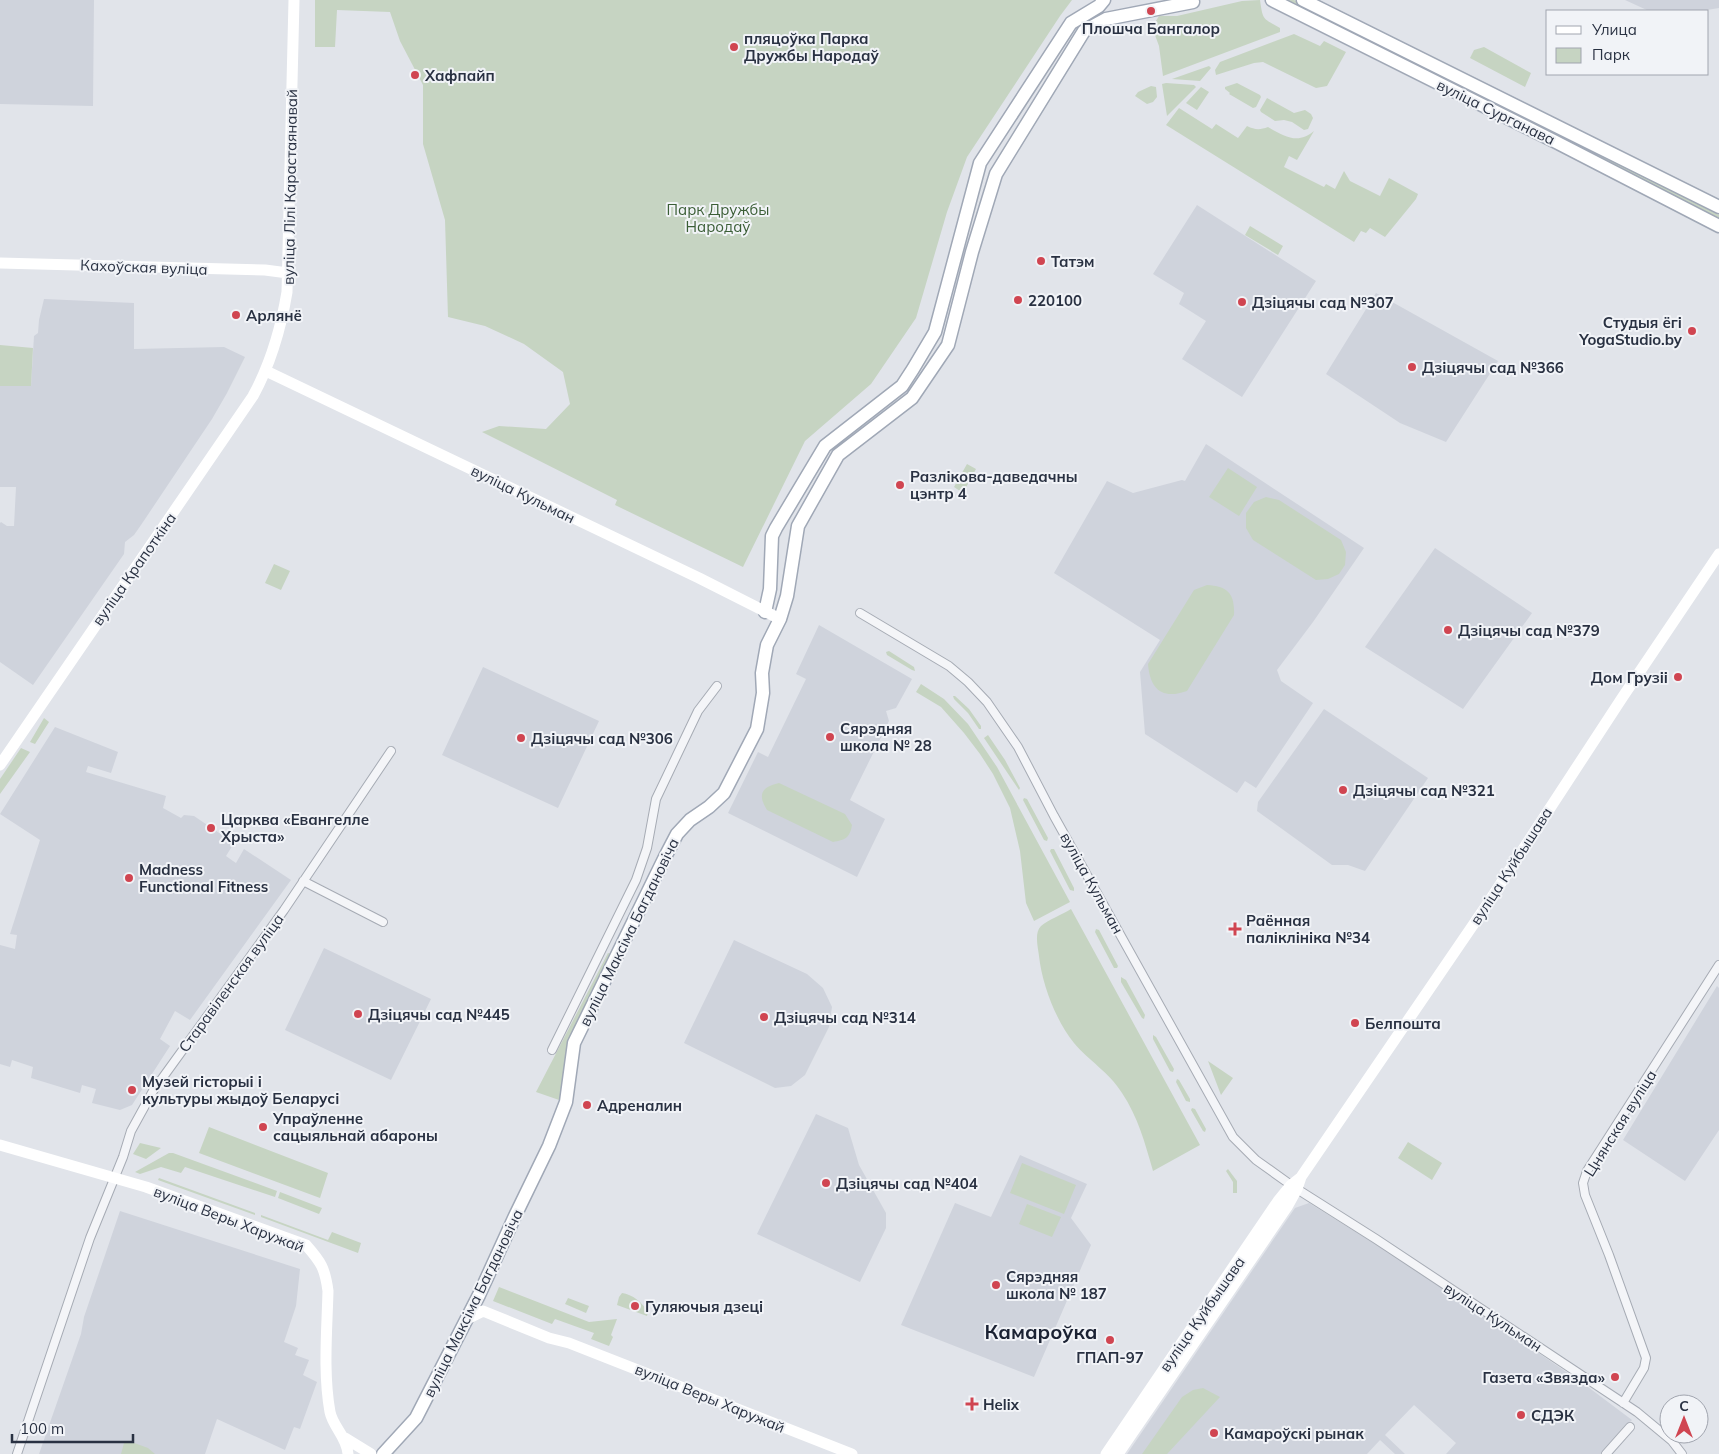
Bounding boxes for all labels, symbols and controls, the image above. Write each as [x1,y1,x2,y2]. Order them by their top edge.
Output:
marker: Плошча Бангалор [1145,5,1157,17]
legend [1546,10,1709,75]
place label: Плошча Бангалор [1082,19,1220,38]
text: Улица [1591,20,1637,39]
place label: пляцоўка Парка Дружбы Народаў [744,29,880,65]
marker: пляцоўка Парка Дружбы Народаў [728,41,740,53]
text: Парк [1592,45,1631,64]
place label: Хафпайп [424,66,495,85]
marker: Хафпайп [409,69,421,81]
street label: вуліца Сурганава [1434,75,1558,149]
street label: вуліца Лілі Карастаянавай [279,89,301,285]
park label: Парк Дружбы Народаў [667,200,769,236]
place label: Татэм [1051,252,1094,271]
street label: Кахоўская вуліца [80,255,208,279]
marker: Татэм [1035,255,1047,267]
place label: 220100 [1028,291,1082,310]
place label: Дзіцячы сад №307 [1252,293,1394,312]
marker: 220100 [1012,294,1024,306]
marker: Дзіцячы сад №307 [1236,296,1248,308]
place label: Арлянё [246,306,302,325]
marker: Арлянё [230,309,242,321]
place label: Студыя ёгі YogaStudio.by [1578,313,1683,349]
marker: Студыя ёгі YogaStudio.by [1686,325,1698,337]
place label: Дзіцячы сад №366 [1422,358,1564,377]
marker: Дзіцячы сад №366 [1406,361,1418,373]
street label: вуліца Кульман [468,461,578,527]
place label: Разлікова-даведачны цэнтр 4 [910,467,1078,503]
marker: Разлікова-даведачны цэнтр 4 [894,479,906,491]
street label: вуліца Крапоткіна [88,509,180,629]
place label: Дзіцячы сад №379 [1458,621,1600,640]
marker: Дзіцячы сад №379 [1442,624,1454,636]
place label: Дом Грузіі [1591,668,1668,687]
marker: Дом Грузіі [1672,671,1684,683]
place label: Сярэдняя школа № 28 [840,719,932,755]
place label: Дзіцячы сад №306 [531,729,673,748]
marker: Сярэдняя школа № 28 [824,731,836,743]
marker: Дзіцячы сад №306 [515,732,527,744]
place label: Дзіцячы сад №321 [1353,781,1495,800]
marker: Дзіцячы сад №321 [1337,784,1349,796]
street label: вуліца Куйбышава [1466,804,1556,928]
place label: Царква «Евангелле Хрыста» [220,810,369,846]
marker: Царква «Евангелле Хрыста» [205,822,217,834]
street label: вуліца Кульман [1056,829,1128,937]
street label: вуліца Максіма Багдановіча [575,835,683,1029]
place label: Madness Functional Fitness [139,860,268,896]
marker: Madness Functional Fitness [123,872,135,884]
street label: Старавіленская вуліца [174,910,288,1056]
place label: Раённая паліклініка №34 [1246,911,1370,947]
marker: Раённая паліклініка №34 [1228,922,1242,936]
place label: Дзіцячы сад №445 [368,1005,510,1024]
marker: Дзіцячы сад №445 [352,1008,364,1020]
place label: Дзіцячы сад №314 [774,1008,916,1027]
marker: Дзіцячы сад №314 [758,1011,770,1023]
place label: Белпошта [1365,1014,1441,1033]
marker: Белпошта [1349,1017,1361,1029]
street label: Цнянская вуліца [1580,1066,1660,1180]
place label: Музей гісторыі і культуры жыдоў Беларусі [142,1072,339,1108]
marker: Музей гісторыі і культуры жыдоў Беларусі [126,1084,138,1096]
place label: Адреналин [597,1096,682,1115]
marker: Адреналин [581,1099,593,1111]
place label: Упраўленне сацыяльнай абароны [272,1109,438,1145]
marker: Упраўленне сацыяльнай абароны [257,1121,269,1133]
place label: Дзіцячы сад №404 [836,1174,978,1193]
marker: Дзіцячы сад №404 [820,1177,832,1189]
street label: вуліца Веры Харужай [151,1181,307,1257]
street label: вуліца Максіма Багдановіча [419,1206,527,1400]
street label: вуліца Куйбышава [1155,1253,1249,1375]
place label: Сярэдняя школа № 187 [1006,1267,1107,1303]
street label: вуліца Кульман [1440,1278,1546,1356]
marker: Сярэдняя школа № 187 [990,1279,1002,1291]
place label: Гуляючыя дзеці [645,1297,763,1316]
marker: Гуляючыя дзеці [629,1300,641,1312]
district label: Камароўка [985,1319,1097,1344]
marker: ГПАП-97 [1104,1334,1116,1346]
place label: ГПАП-97 [1076,1348,1144,1367]
street label: вуліца Веры Харужай [632,1359,788,1437]
place label: Газета «Звязда» [1483,1368,1606,1387]
marker: Газета «Звязда» [1609,1371,1621,1383]
north arrow [1659,1394,1709,1444]
place label: Helix [983,1395,1020,1414]
marker: Helix [965,1397,979,1411]
text: С [1679,1397,1689,1415]
place label: СДЭК [1531,1406,1575,1425]
marker: СДЭК [1515,1409,1527,1421]
scale bar [12,1412,134,1444]
text: 100 m [20,1419,64,1438]
place label: Камароўскі рынак [1224,1424,1364,1443]
marker: Камароўскі рынак [1208,1427,1220,1439]

